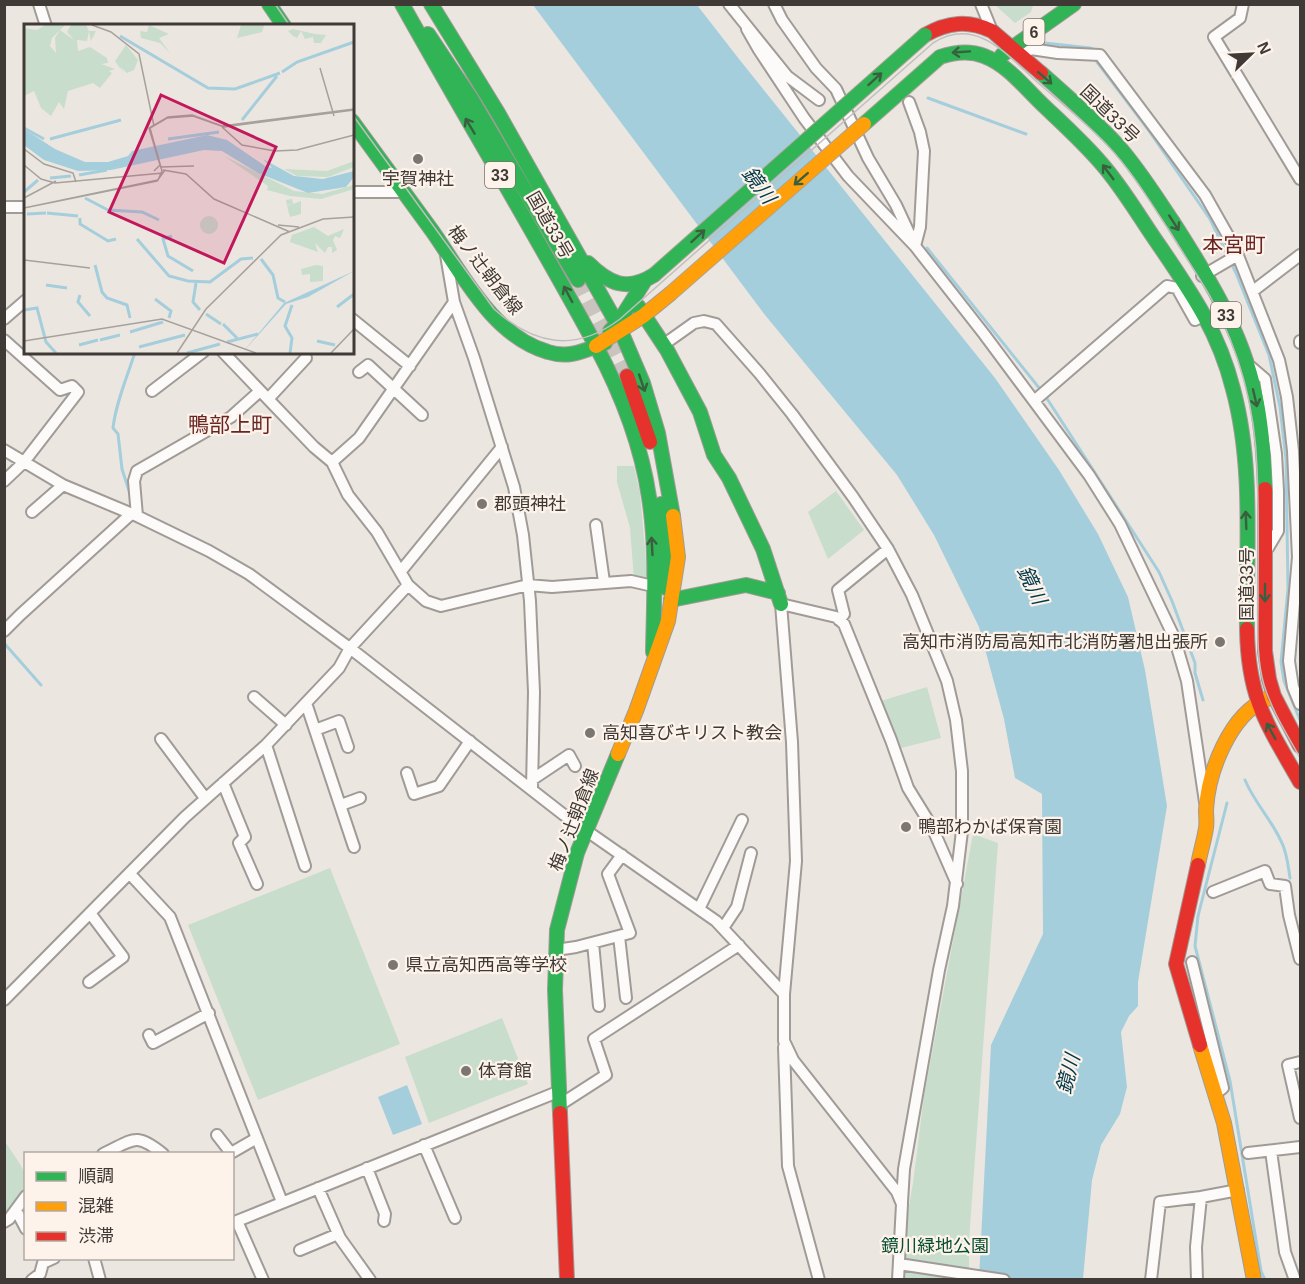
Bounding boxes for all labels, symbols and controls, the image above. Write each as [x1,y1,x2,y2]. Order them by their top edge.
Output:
road number: 6 [1024,19,1044,45]
inset map [24,24,354,354]
north arrow [1221,24,1281,84]
text: N [1254,39,1274,57]
one-way arrow [951,47,971,58]
one-way arrow [1037,71,1052,85]
one-way arrow [867,72,882,86]
street label: 国道33号 [1076,81,1144,147]
one-way arrow [464,118,476,135]
marker: 宇賀神社 [411,152,425,166]
road number: 33 [485,162,515,188]
water label: 鏡川 [738,162,781,209]
one-way arrow [1101,164,1114,180]
place label: 宇賀神社 [382,169,454,189]
one-way arrow [794,172,809,186]
street label: 国道33号 [523,188,577,262]
one-way arrow [1168,214,1180,231]
street label: 梅ノ辻朝倉線 [444,221,526,319]
one-way arrow [690,229,705,243]
district label: 本宮町 [1203,233,1266,256]
one-way arrow [562,286,573,304]
road number: 33 [1211,302,1241,328]
one-way arrow [638,373,649,392]
one-way arrow [1250,389,1262,408]
district label: 鴨部上町 [188,413,272,436]
place label: 郡頭神社 [494,494,566,514]
marker: 郡頭神社 [475,497,489,511]
one-way arrow [1241,510,1252,530]
one-way arrow [646,536,657,556]
street label: 国道33号 [1237,547,1257,621]
water label: 鏡川 [1013,562,1052,610]
one-way arrow [1259,582,1271,602]
place label: 高知市消防局高知市北消防署旭出張所 [902,632,1208,652]
marker: 高知市消防局高知市北消防署旭出張所 [1213,635,1227,649]
place label: 高知喜びキリスト教会 [602,723,782,743]
one-way arrow [1265,723,1277,740]
marker: 高知喜びキリスト教会 [583,726,597,740]
street label: 梅ノ辻朝倉線 [545,766,603,874]
place label: 鴨部わかば保育園 [918,817,1062,837]
marker: 鴨部わかば保育園 [899,820,913,834]
place label: 県立高知西高等学校 [405,955,567,975]
marker: 県立高知西高等学校 [386,958,400,972]
water label: 鏡川 [1052,1050,1084,1096]
place label: 体育館 [478,1061,532,1081]
marker: 体育館 [459,1064,473,1078]
legend [24,1152,234,1260]
text: 順調 [78,1166,114,1186]
text: 混雑 [78,1196,114,1216]
text: 渋滞 [78,1226,114,1246]
park label: 鏡川緑地公園 [881,1236,989,1256]

